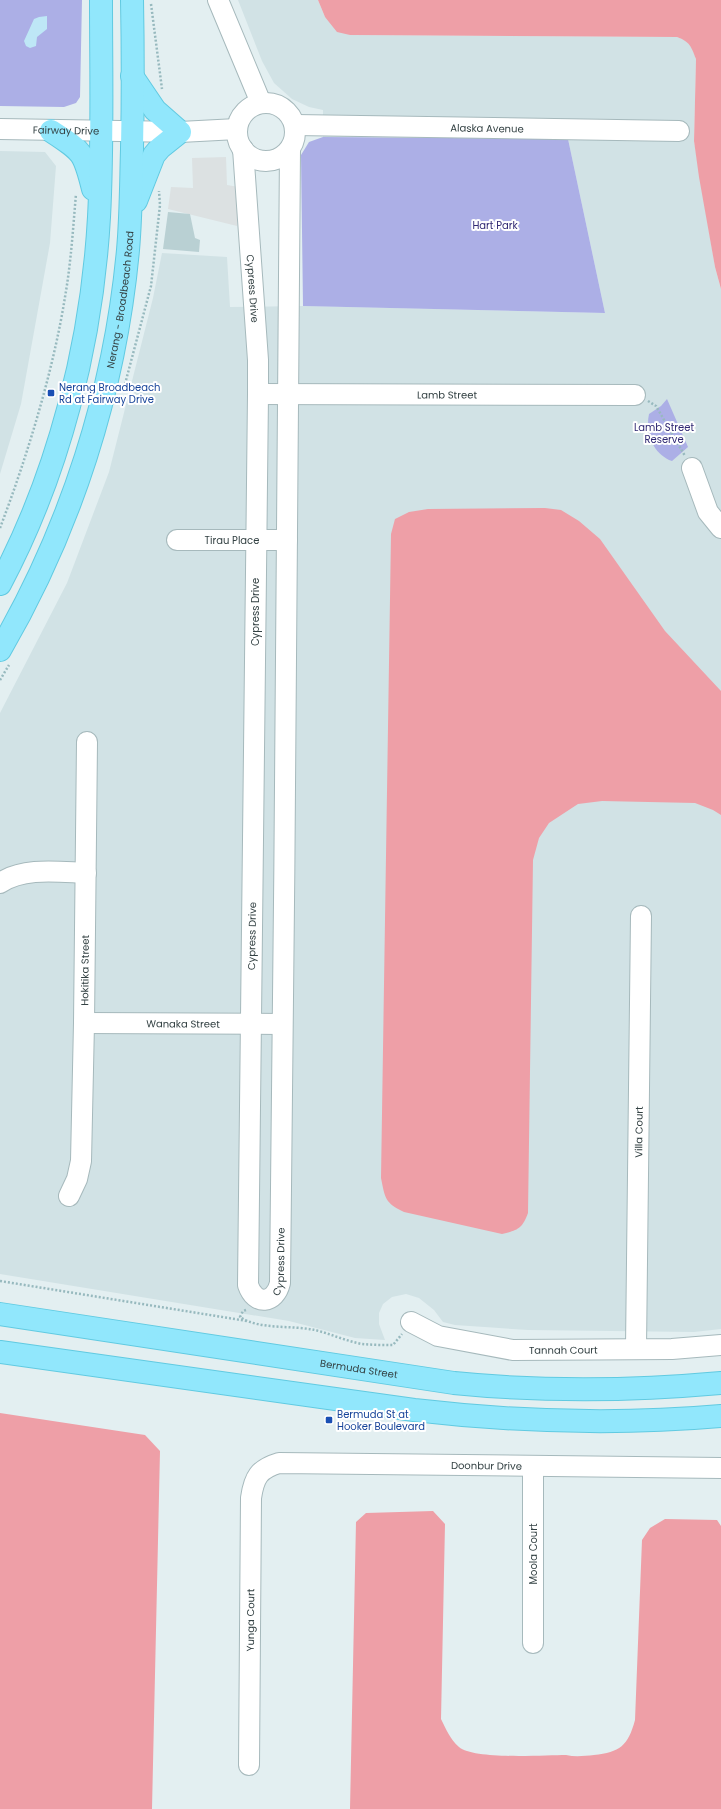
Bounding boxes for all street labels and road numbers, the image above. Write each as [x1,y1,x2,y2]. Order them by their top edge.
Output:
street label: Alaska Avenue [450,120,524,136]
street label: Fairway Drive [33,122,99,138]
street label: Nerang - Broadbeach Road [102,231,137,370]
street label: Cypress Drive [243,254,263,323]
street label: Lamb Street [417,387,477,402]
street label: Tirau Place [205,533,259,548]
street label: Cypress Drive [248,578,263,646]
street label: Cypress Drive [244,902,260,970]
street label: Hokitika Street [77,934,92,1006]
street label: Wanaka Street [146,1016,220,1031]
street label: Villa Court [631,1106,646,1158]
street label: Cypress Drive [268,1227,288,1299]
street label: Tannah Court [529,1342,598,1357]
street label: Bermuda Street [319,1355,399,1382]
street label: Doonbur Drive [451,1457,522,1473]
street label: Moola Court [526,1523,541,1585]
street label: Yunga Court [242,1588,258,1651]

